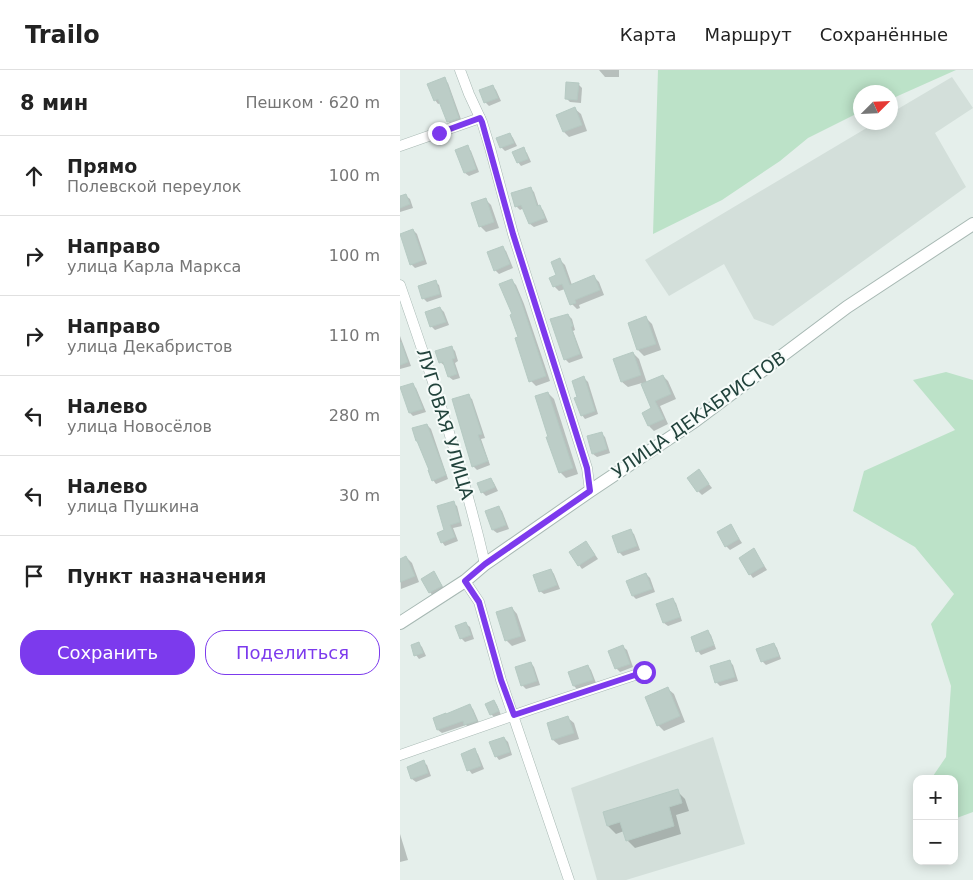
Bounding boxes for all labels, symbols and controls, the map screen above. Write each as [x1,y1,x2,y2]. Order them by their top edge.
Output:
text: Trailo [25,21,100,49]
text: Карта [620,24,677,45]
text: Маршрут [705,24,792,45]
text: Сохранённые [820,24,948,45]
north arrow [853,85,898,130]
text: 8 мин [20,91,88,115]
text: Пешком · 620 m [245,93,380,112]
route end [428,122,451,145]
text: Прямо [67,155,137,177]
icon: ahead [20,162,48,190]
text: 100 m [329,166,380,185]
text: Полевской переулок [67,177,242,196]
text: Направо [67,235,160,257]
icon: right [20,242,48,270]
text: 100 m [329,246,380,265]
text: улица Карла Маркса [67,257,241,276]
text: Направо [67,315,160,337]
icon: right [20,322,48,350]
text: 110 m [329,326,380,345]
text: улица Декабристов [67,337,232,356]
street label: ЛУГОВАЯ УЛИЦА [413,346,479,503]
street label: УЛИЦА ДЕКАБРИСТОВ [608,347,790,483]
text: Налево [67,395,148,417]
icon: left [20,402,48,430]
text: 280 m [329,406,380,425]
text: улица Новосёлов [67,417,212,436]
text: Налево [67,475,148,497]
icon: left [20,482,48,510]
text: 30 m [339,486,380,505]
text: улица Пушкина [67,497,199,516]
icon: arrive [20,562,48,590]
text: Пункт назначения [67,565,266,587]
button: Сохранить [20,630,195,675]
button: Поделиться [205,630,380,675]
route start [633,661,656,684]
map controls [913,775,958,865]
button: + [913,775,958,820]
button: − [913,820,958,865]

